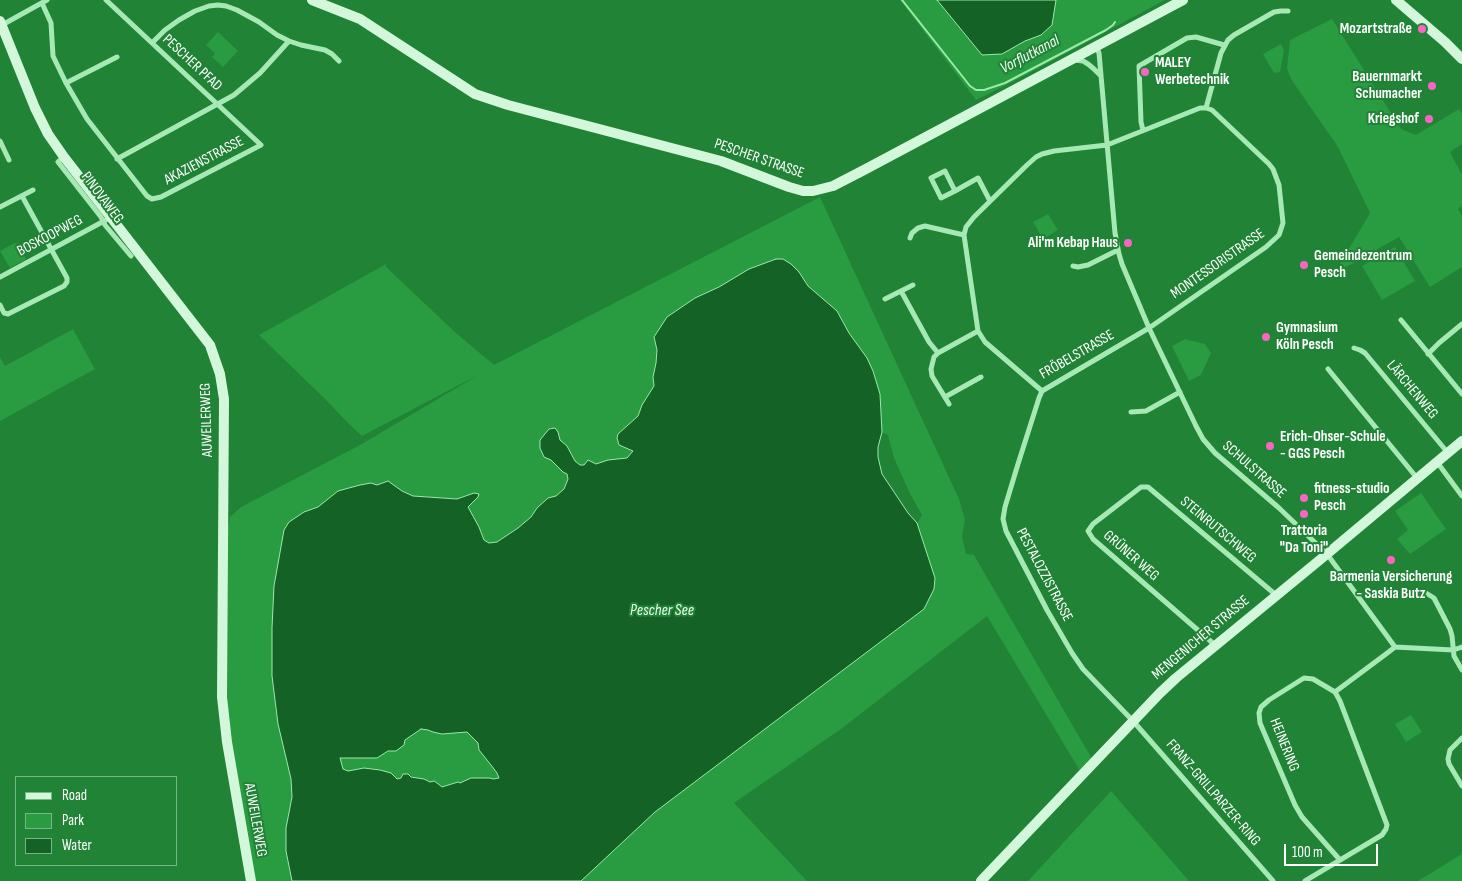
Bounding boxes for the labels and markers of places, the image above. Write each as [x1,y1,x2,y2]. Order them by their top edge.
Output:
place label: Mozartstraße [1340,20,1412,38]
marker: Mozartstraße [1416,23,1428,35]
place label: MALEY Werbetechnik [1155,54,1229,89]
marker: MALEY Werbetechnik [1139,66,1151,78]
place label: Bauernmarkt Schumacher [1352,68,1422,103]
marker: Bauernmarkt Schumacher [1426,80,1438,92]
place label: Kriegshof [1368,110,1419,128]
marker: Kriegshof [1423,113,1435,125]
place label: Ali'm Kebap Haus [1028,234,1118,252]
marker: Ali'm Kebap Haus [1122,237,1134,249]
place label: Gemeindezentrum Pesch [1314,247,1412,282]
marker: Gemeindezentrum Pesch [1298,259,1310,271]
place label: Gymnasium Köln Pesch [1276,319,1338,354]
marker: Gymnasium Köln Pesch [1260,331,1272,343]
place label: Erich-Ohser-Schule - GGS Pesch [1280,428,1386,463]
marker: Erich-Ohser-Schule - GGS Pesch [1264,440,1276,452]
place label: fitness-studio Pesch [1314,480,1390,515]
marker: fitness-studio Pesch [1298,492,1310,504]
marker: Trattoria "Da Toni" [1298,508,1310,520]
place label: Trattoria "Da Toni" [1280,522,1328,557]
marker: Barmenia Versicherung - Saskia Butz [1385,554,1397,566]
place label: Barmenia Versicherung - Saskia Butz [1330,568,1452,603]

